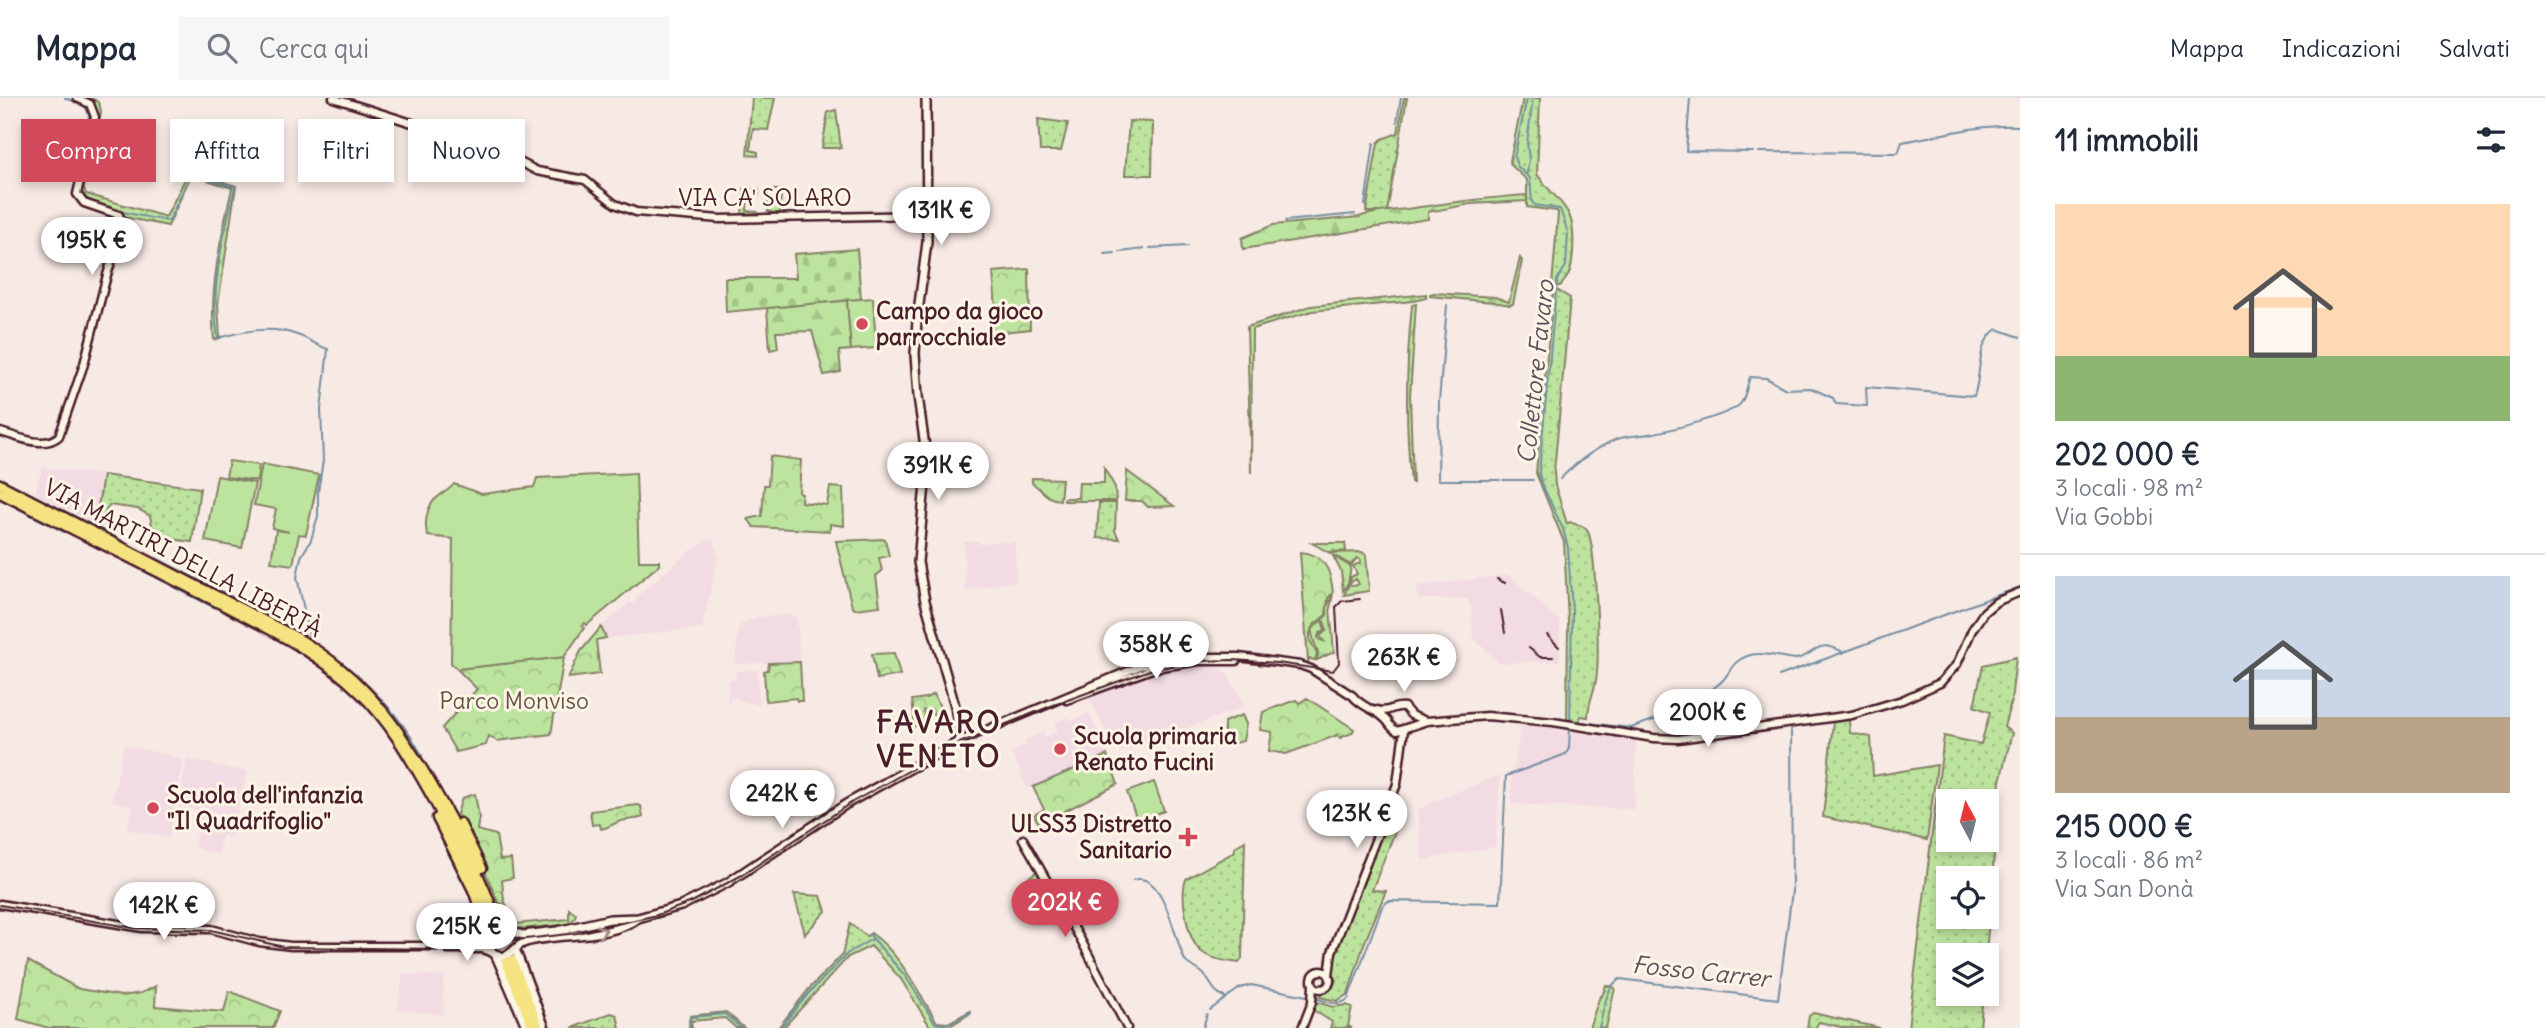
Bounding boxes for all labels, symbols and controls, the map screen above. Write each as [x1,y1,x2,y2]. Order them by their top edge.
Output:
search box [179,17,669,80]
text: Mappa [35,27,137,69]
icon: search [203,29,241,67]
text: Cerca qui [259,32,369,65]
text: Mappa [2170,33,2244,63]
text: Indicazioni [2282,33,2401,63]
text: Salvati [2439,33,2510,63]
chip: Compra [21,119,156,182]
chip: Affitta [170,119,284,182]
chip: Filtri [298,119,394,182]
chip: Nuovo [408,119,525,182]
text: 11 immobili [2055,121,2199,159]
icon: filters [2472,121,2510,159]
street label: VIA CA' SOLARO [678,183,852,212]
pin: 131K € [884,188,998,247]
text: 131K € [908,195,974,224]
pin: 195K € [35,218,149,277]
text: 195K € [57,225,127,254]
icon: home [2220,250,2346,376]
water label: Collettore Favaro [1510,277,1560,465]
place label: Campo da gioco parrocchiale [876,296,1043,351]
marker: Campo da gioco parrocchiale [854,316,870,332]
text: 202 000 € [2055,435,2200,473]
pin: 391K € [881,442,995,502]
text: 391K € [903,450,973,479]
street label: VIA MARTIRI DELLA LIBERTÀ [39,472,327,643]
text: 3 locali · 98 m² [2055,473,2203,502]
text: Via Gobbi [2055,502,2153,531]
pin: 358K € [1099,622,1213,681]
icon: home [2220,622,2346,748]
text: 358K € [1119,629,1193,658]
pin: 263K € [1347,634,1461,694]
text: 263K € [1367,642,1441,671]
park label: Parco Monviso [439,686,589,715]
pin: 200K € [1651,690,1765,749]
text: 200K € [1669,697,1747,726]
district label: FAVARO VENETO [876,703,1002,775]
place label: Scuola primaria Renato Fucini [1074,721,1237,776]
marker: Scuola primaria Renato Fucini [1052,741,1068,757]
pin: 242K € [725,770,839,830]
text: 242K € [746,778,818,807]
place label: Scuola dell'infanzia "Il Quadrifoglio" [167,780,363,835]
north arrow [1936,789,1998,852]
map controls [1936,789,1999,1006]
pin: 123K € [1300,790,1414,850]
text: 123K € [1322,798,1392,827]
marker: Scuola dell'infanzia "Il Quadrifoglio" [145,800,161,816]
text: 215 000 € [2055,807,2193,845]
place label: ULSS3 Distretto Sanitario [1010,809,1172,864]
marker: ULSS3 Distretto Sanitario [1178,827,1198,847]
text: 3 locali · 86 m² [2055,845,2203,874]
button: locate [1936,866,1999,929]
text: Via San Donà [2055,874,2194,903]
pin: 202K € [1008,880,1122,939]
pin: 142K € [107,882,221,942]
text: 202K € [1028,887,1102,916]
text: 142K € [129,890,199,919]
pin: 215K € [410,904,524,963]
text: 215K € [432,911,502,940]
one-way arrow [595,925,607,939]
button: layers [1936,943,1999,1006]
water label: Fosso Carrer [1631,949,1774,993]

